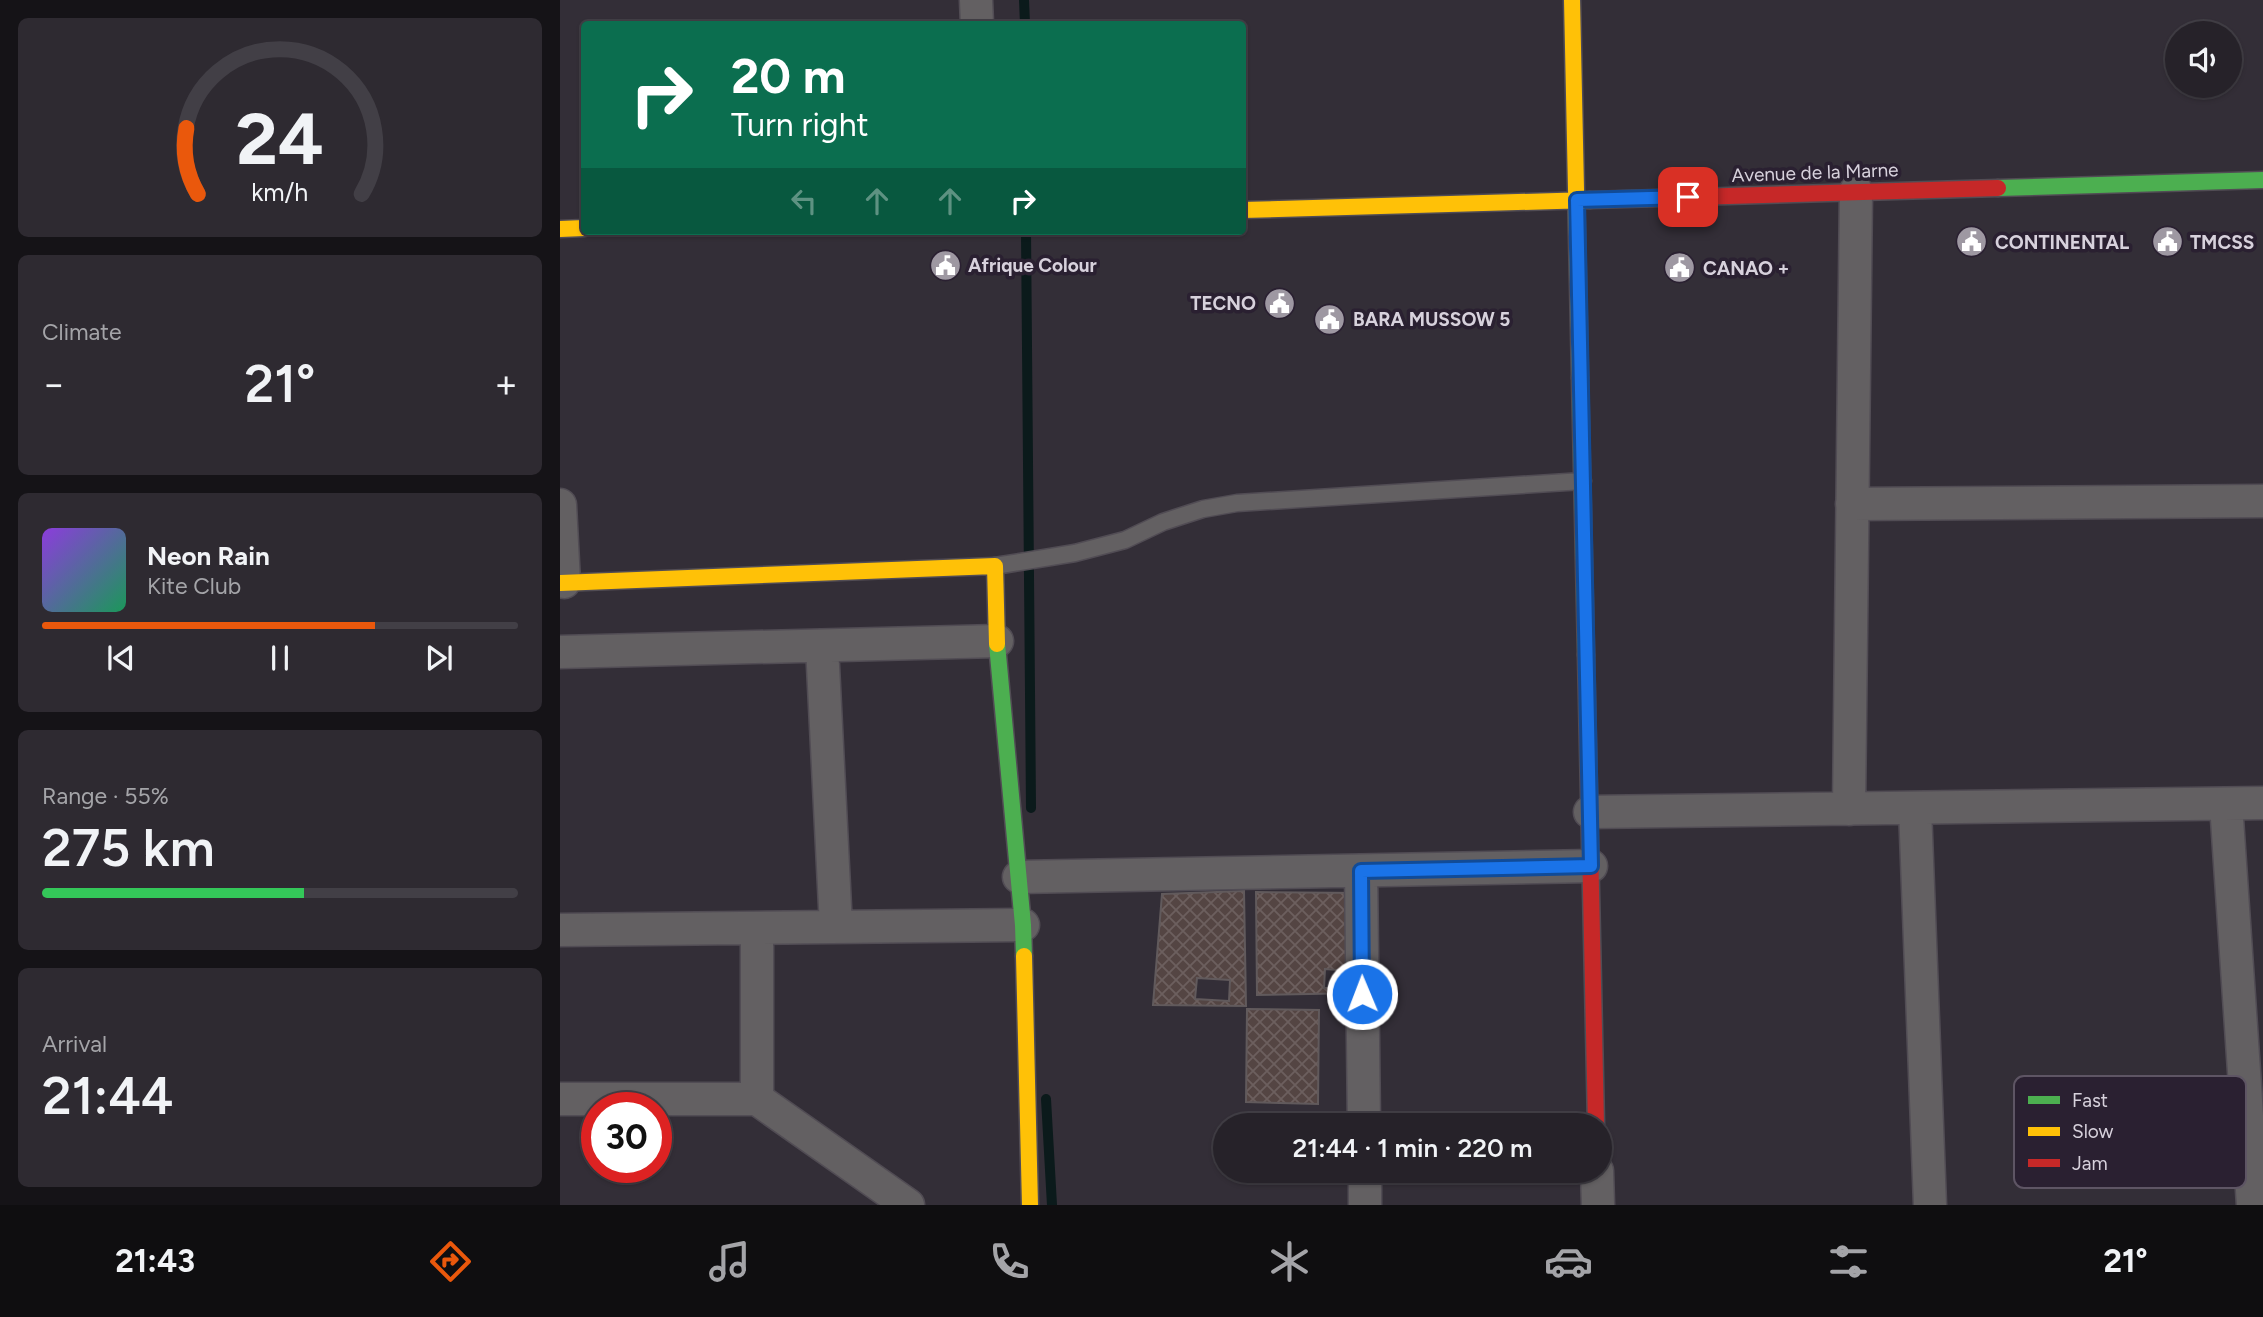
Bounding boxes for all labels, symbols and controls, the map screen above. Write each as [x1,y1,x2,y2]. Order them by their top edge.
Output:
map controls [2165,21,2242,98]
button: sound [2165,21,2242,98]
text: 20 m [731,46,846,105]
icon: right [616,49,707,140]
text: 24 [236,95,324,182]
text: Turn right [731,106,869,144]
street label: Avenue de la Marne [1731,158,1899,187]
pin [1658,167,1718,227]
text: km/h [251,177,309,207]
icon: arrive [1669,178,1707,216]
icon: left [785,182,823,220]
icon: ahead [858,182,896,220]
icon: ahead [931,182,969,220]
icon: right [1004,182,1042,220]
public building icon: CONTINENTAL [1955,225,1989,259]
public building icon: TMCSS [2150,225,2184,259]
place label: CONTINENTAL [1995,231,2129,254]
place label: TMCSS [2190,231,2254,254]
public building icon: Afrique Colour [928,248,962,282]
public building icon: CANAO + [1663,251,1697,285]
place label: Afrique Colour [968,254,1097,277]
place label: CANAO + [1703,257,1790,280]
public building icon: TECNO [1262,286,1296,320]
place label: TECNO [1190,292,1256,315]
public building icon: BARA MUSSOW 5 [1313,302,1347,336]
place label: BARA MUSSOW 5 [1353,308,1510,331]
text: Climate [42,318,121,346]
text: 21° [245,353,315,415]
text: − [42,361,66,407]
text: + [494,361,518,407]
text: Neon Rain [147,540,270,572]
text: Kite Club [147,572,241,600]
icon: previous [102,639,140,677]
icon: pause [261,639,299,677]
icon: next [420,639,458,677]
text: Range · 55% [42,782,169,810]
text: 275 km [42,817,215,879]
position arrow [1325,957,1399,1031]
text: Arrival [42,1030,107,1058]
text: 21:44 [42,1065,173,1127]
legend [2014,1076,2246,1188]
text: Fast [2072,1089,2108,1112]
speed limit sign: 30 [581,1092,672,1183]
text: Slow [2072,1120,2114,1143]
text: 21:44 · 1 min · 220 m [1292,1132,1533,1164]
text: Jam [2072,1152,2108,1175]
icon: directions [426,1237,475,1286]
icon: music [705,1237,754,1286]
icon: phone [985,1237,1034,1286]
icon: climate [1265,1237,1314,1286]
icon: car [1544,1237,1593,1286]
icon: filters [1824,1237,1873,1286]
text: 21:43 [115,1242,195,1280]
text: 21° [2104,1242,2148,1280]

